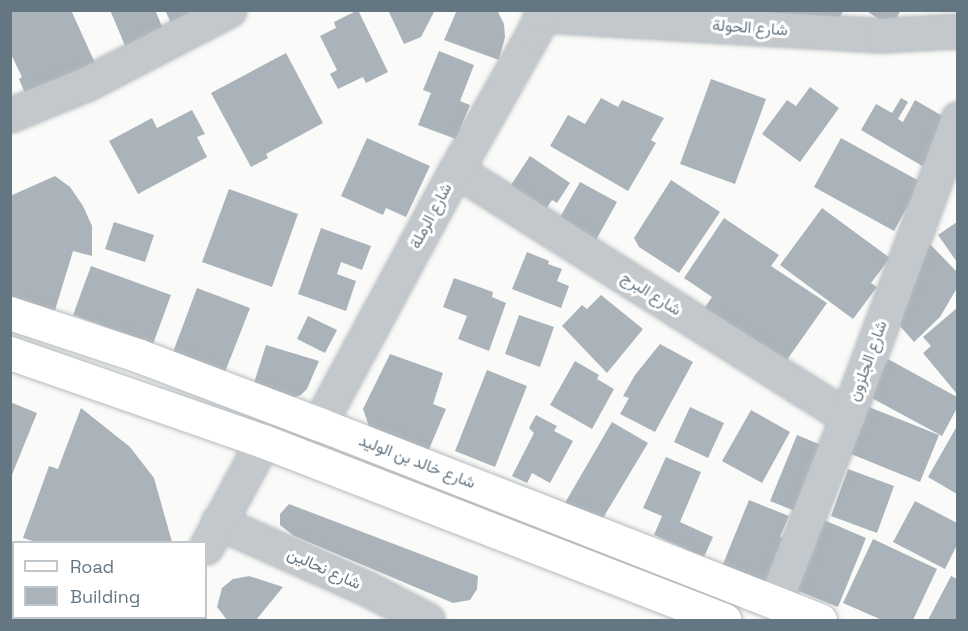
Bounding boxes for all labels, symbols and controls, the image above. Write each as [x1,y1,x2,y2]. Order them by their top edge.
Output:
street label: شارع الحولة [712,16,788,40]
street label: شارع الرملة [406,180,456,252]
street label: شارع البرج [617,268,685,320]
street label: شارع الجلزون [845,318,891,404]
street label: شارع خالد بن الوليد [356,431,478,493]
legend [12,541,207,619]
street label: شارع نحالين [284,544,364,594]
text: Road [70,555,114,578]
text: Building [70,585,140,608]

